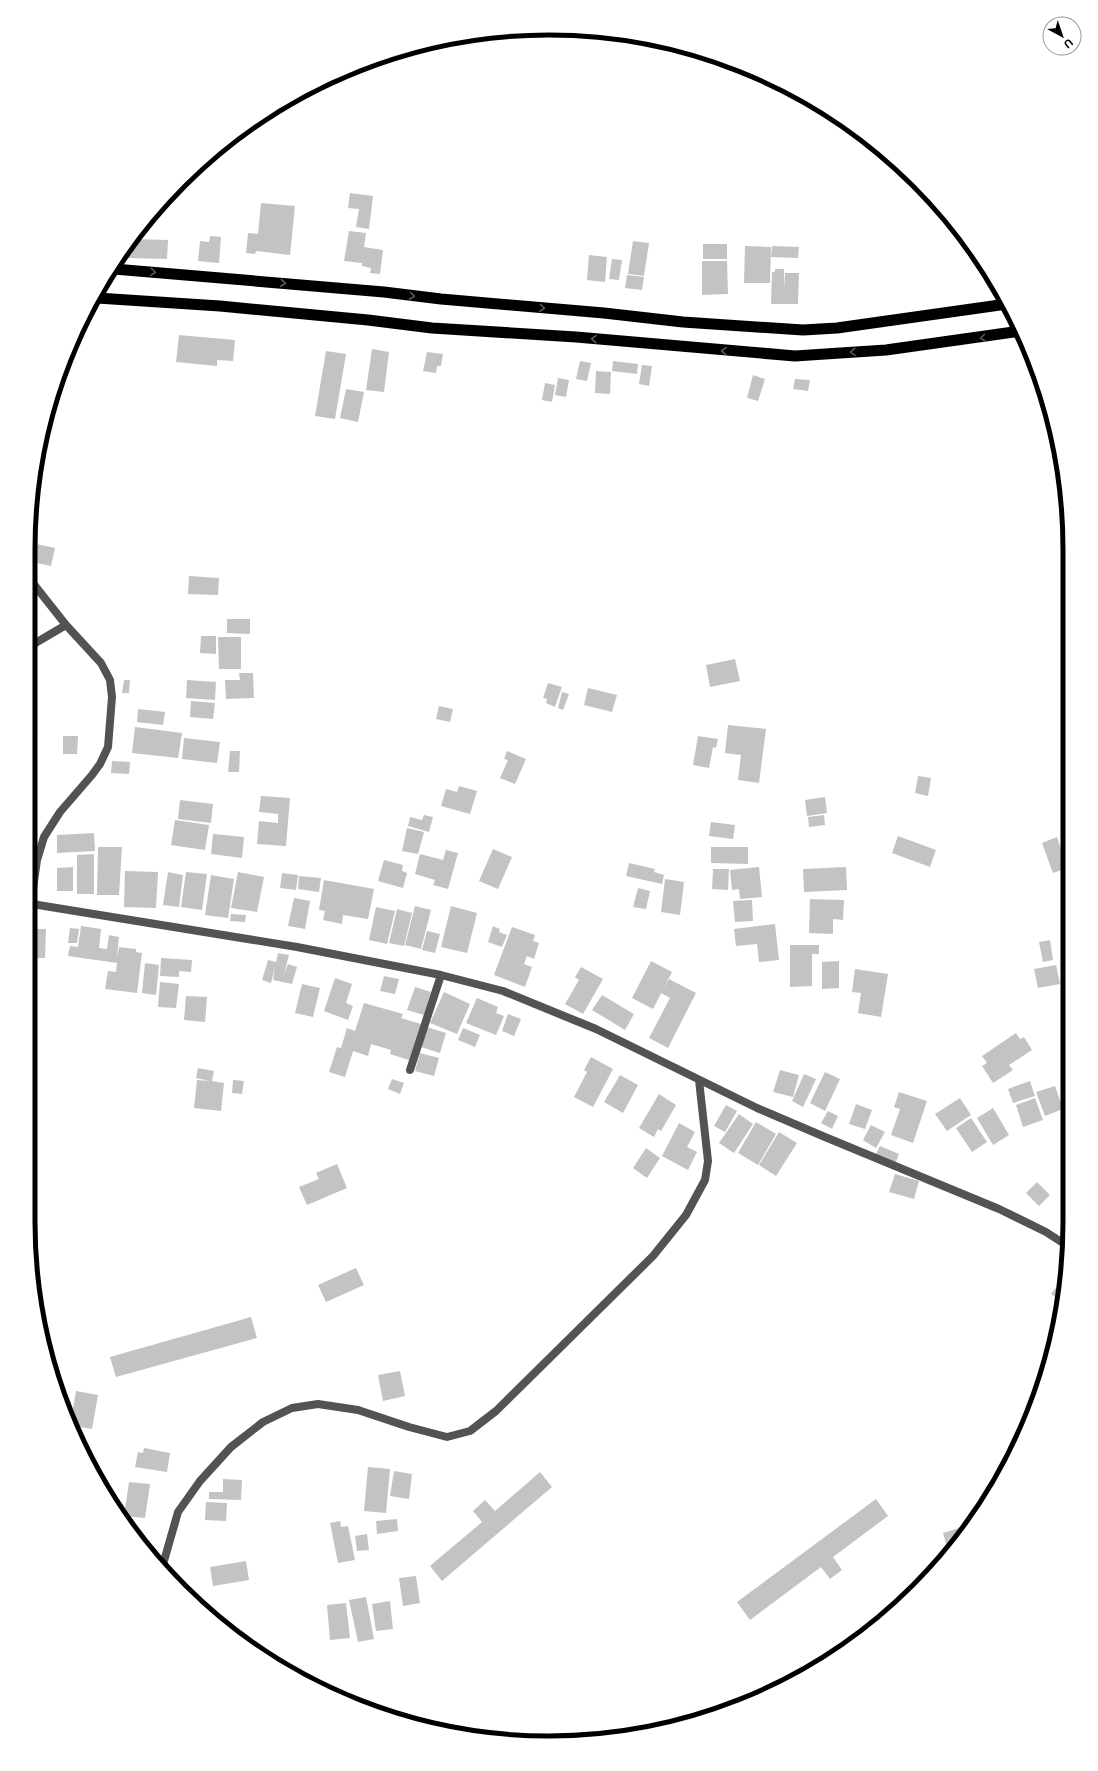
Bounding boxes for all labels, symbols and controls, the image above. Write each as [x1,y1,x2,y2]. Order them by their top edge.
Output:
north arrow [1042,16,1082,56]
text: U [1061,37,1075,51]
one-way arrow [150,267,156,276]
one-way arrow [280,279,286,288]
one-way arrow [409,291,415,300]
one-way arrow [539,304,545,313]
one-way arrow [979,333,986,342]
one-way arrow [591,334,597,343]
one-way arrow [721,346,727,355]
one-way arrow [850,348,856,356]

